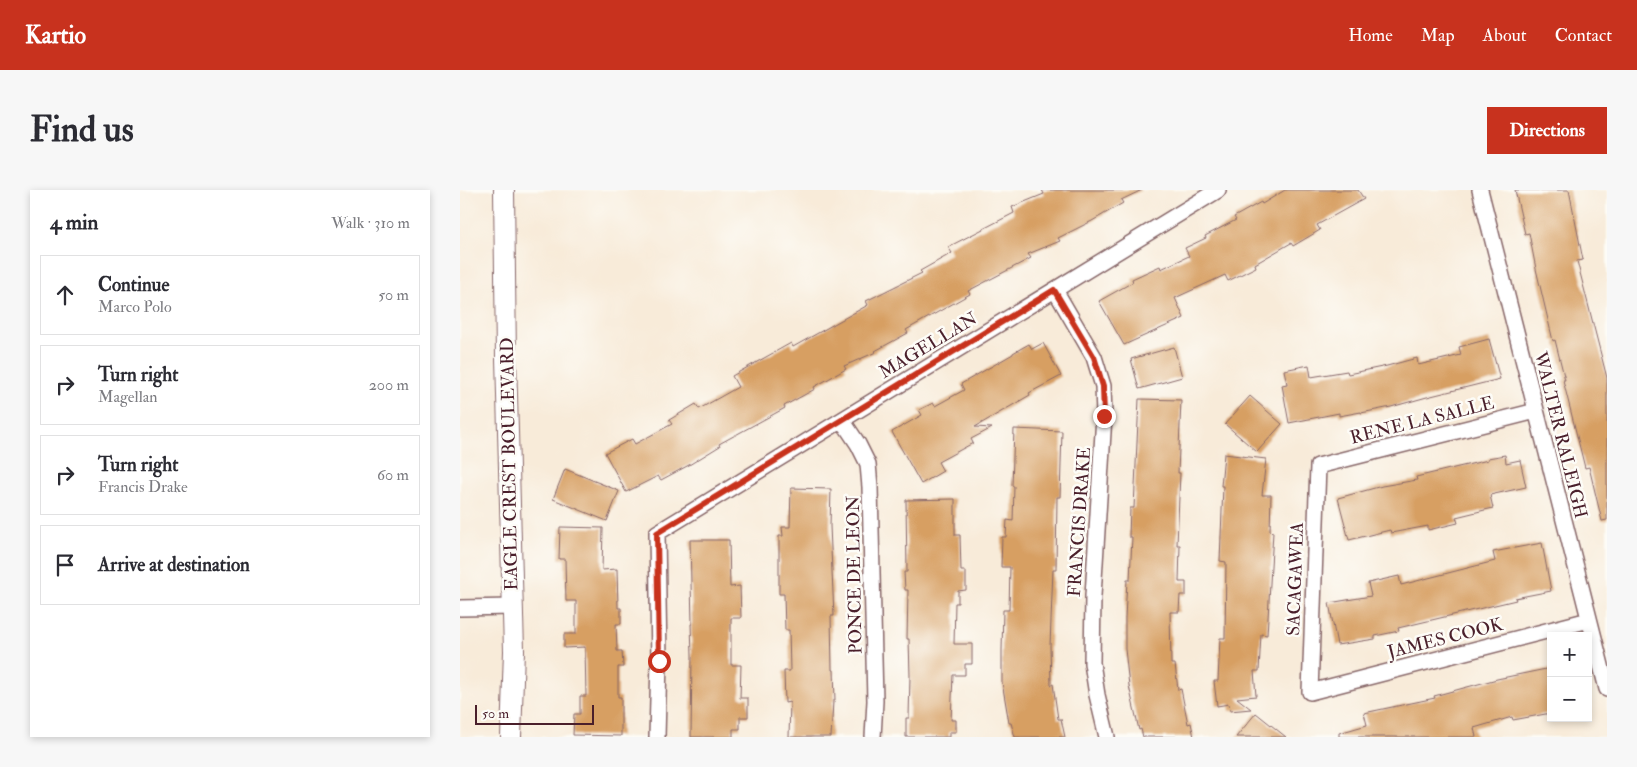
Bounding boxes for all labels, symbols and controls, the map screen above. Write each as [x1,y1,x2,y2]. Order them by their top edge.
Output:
text: Kartio [25,20,86,51]
text: Home [1348,24,1393,47]
text: Map [1421,24,1455,47]
text: About [1483,24,1527,47]
text: Contact [1555,24,1612,47]
button: Directions [1487,107,1607,154]
text: Find us [30,108,134,152]
text: 4 min [50,209,98,236]
text: Walk · 310 m [331,213,410,233]
text: Continue [98,273,169,297]
icon: ahead [51,281,79,309]
text: 50 m [378,285,409,305]
text: Marco Polo [98,297,172,317]
street label: MAGELLAN [875,307,982,384]
street label: EAGLE CREST BOULEVARD [496,337,523,591]
street label: WALTER RALEIGH [1528,348,1592,521]
text: Turn right [98,363,178,387]
icon: right [51,371,79,399]
text: 200 m [369,375,409,395]
text: Magellan [98,387,158,407]
street label: RENE LA SALLE [1348,391,1497,450]
route end [1093,405,1116,428]
street label: FRANCIS DRAKE [1063,446,1096,598]
text: Turn right [98,453,178,477]
icon: right [51,461,79,489]
text: 60 m [377,465,409,485]
text: Francis Drake [98,477,188,497]
street label: PONCE DE LEON [842,496,867,654]
street label: SACAGAWEA [1282,521,1309,636]
icon: arrive [51,551,79,579]
text: Arrive at destination [98,553,250,577]
street label: JAMES COOK [1384,613,1505,664]
map controls [1547,632,1592,722]
button: + [1547,632,1592,677]
route start [648,650,671,673]
button: − [1547,677,1592,722]
scale bar [475,702,594,725]
text: 50 m [482,705,509,722]

